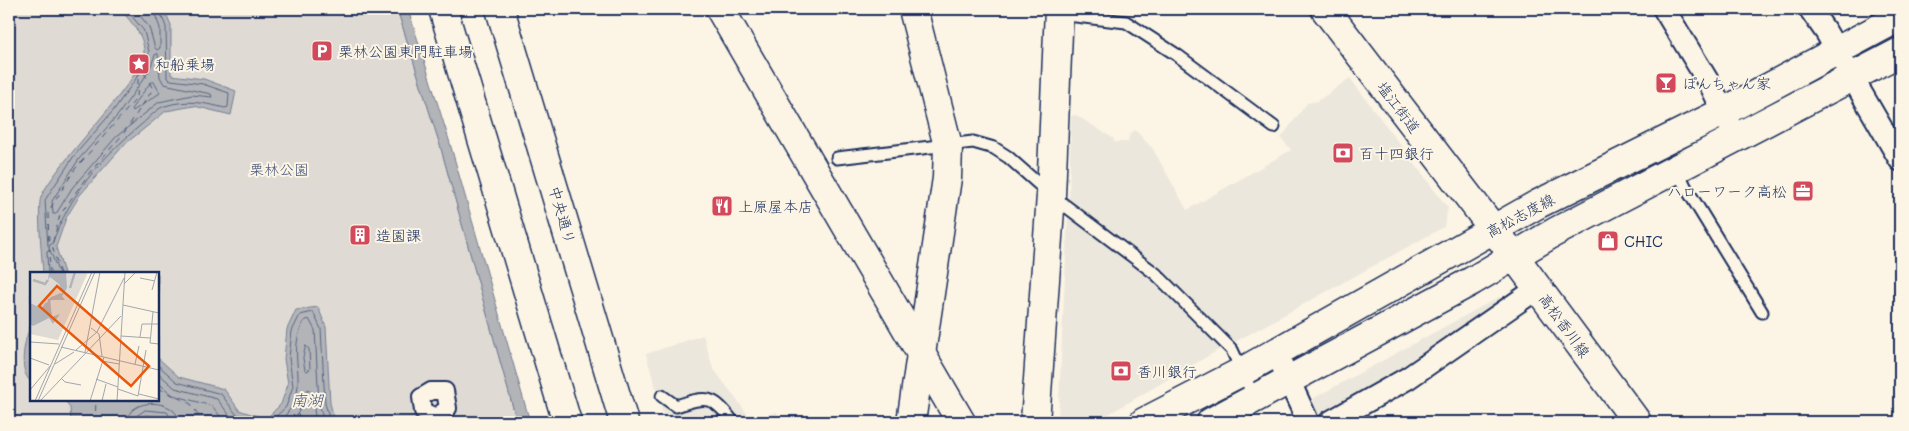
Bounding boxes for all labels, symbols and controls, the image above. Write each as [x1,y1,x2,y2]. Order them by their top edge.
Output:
parking icon: 栗林公園東門駐車場 [310,39,334,63]
place label: 栗林公園東門駐車場 [338,41,473,61]
place icon: 和船乗場 [127,52,151,76]
place label: 和船乗場 [155,54,215,74]
bar icon: ぽんちゃん家 [1654,71,1678,95]
place label: ぽんちゃん家 [1682,73,1771,93]
street label: 塩江街道 [1373,77,1425,137]
bank icon: 百十四銀行 [1331,141,1355,165]
place label: 百十四銀行 [1359,143,1434,163]
park label: 栗林公園 [249,159,309,179]
office icon: ハローワーク高松 [1791,179,1815,203]
place label: ハローワーク高松 [1667,181,1787,201]
street label: 中央通り [545,183,581,247]
street label: 高松志度線 [1482,189,1558,241]
restaurant icon: 上原屋本店 [710,194,734,218]
place label: 上原屋本店 [738,196,813,216]
building icon: 造園課 [348,223,372,247]
place label: 造園課 [376,225,421,245]
shop icon: CHIC [1596,229,1620,253]
place label: CHIC [1624,231,1663,251]
inset map [30,272,159,401]
street label: 高松香川線 [1535,289,1595,361]
bank icon: 香川銀行 [1109,359,1133,383]
place label: 香川銀行 [1137,361,1197,381]
water label: 南湖 [291,389,325,410]

